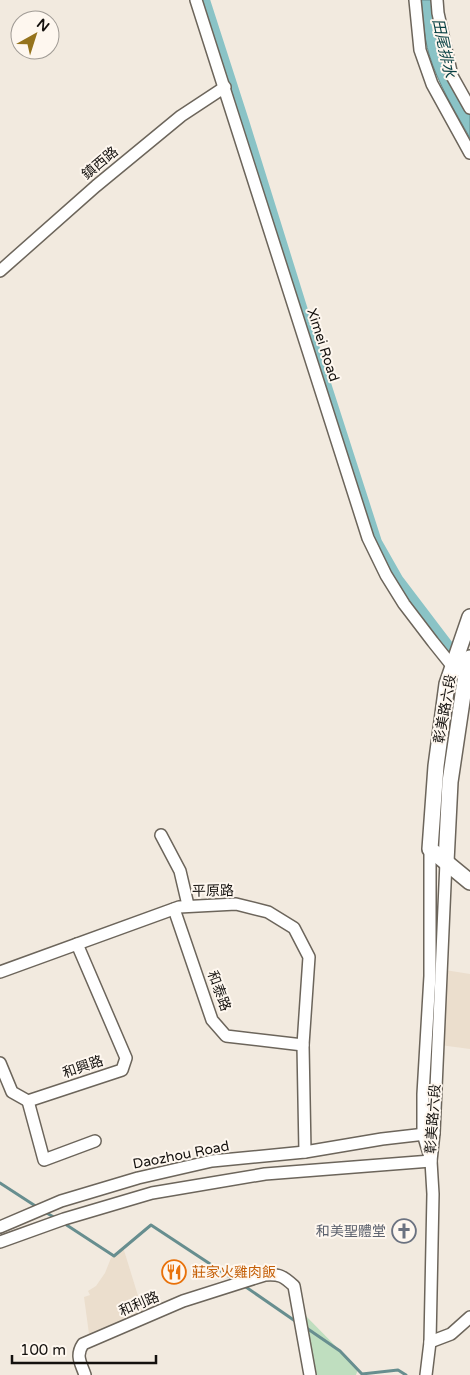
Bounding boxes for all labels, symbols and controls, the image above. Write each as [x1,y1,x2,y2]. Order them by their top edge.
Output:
north arrow [10,10,60,60]
text: N [33,15,53,35]
water label: 田尾排水 [429,17,459,80]
street label: 鎮西路 [78,143,122,183]
street label: Ximei Road [303,306,343,384]
street label: 彰美路六段 [431,673,459,745]
street label: 平原路 [192,882,234,900]
street label: 和泰路 [204,968,234,1014]
street label: 和興路 [60,1052,106,1082]
street label: 彰美路六段 [422,1083,444,1155]
street label: Daozhou Road [131,1137,231,1173]
church icon: 和美聖體堂 [391,1218,417,1244]
place label: 和美聖體堂 [316,1223,386,1240]
restaurant icon: 莊家火雞肉飯 [161,1259,187,1285]
place label: 莊家火雞肉飯 [192,1264,276,1281]
street label: 和利路 [116,1288,162,1320]
scale bar [12,1332,156,1364]
text: 100 m [20,1341,66,1359]

